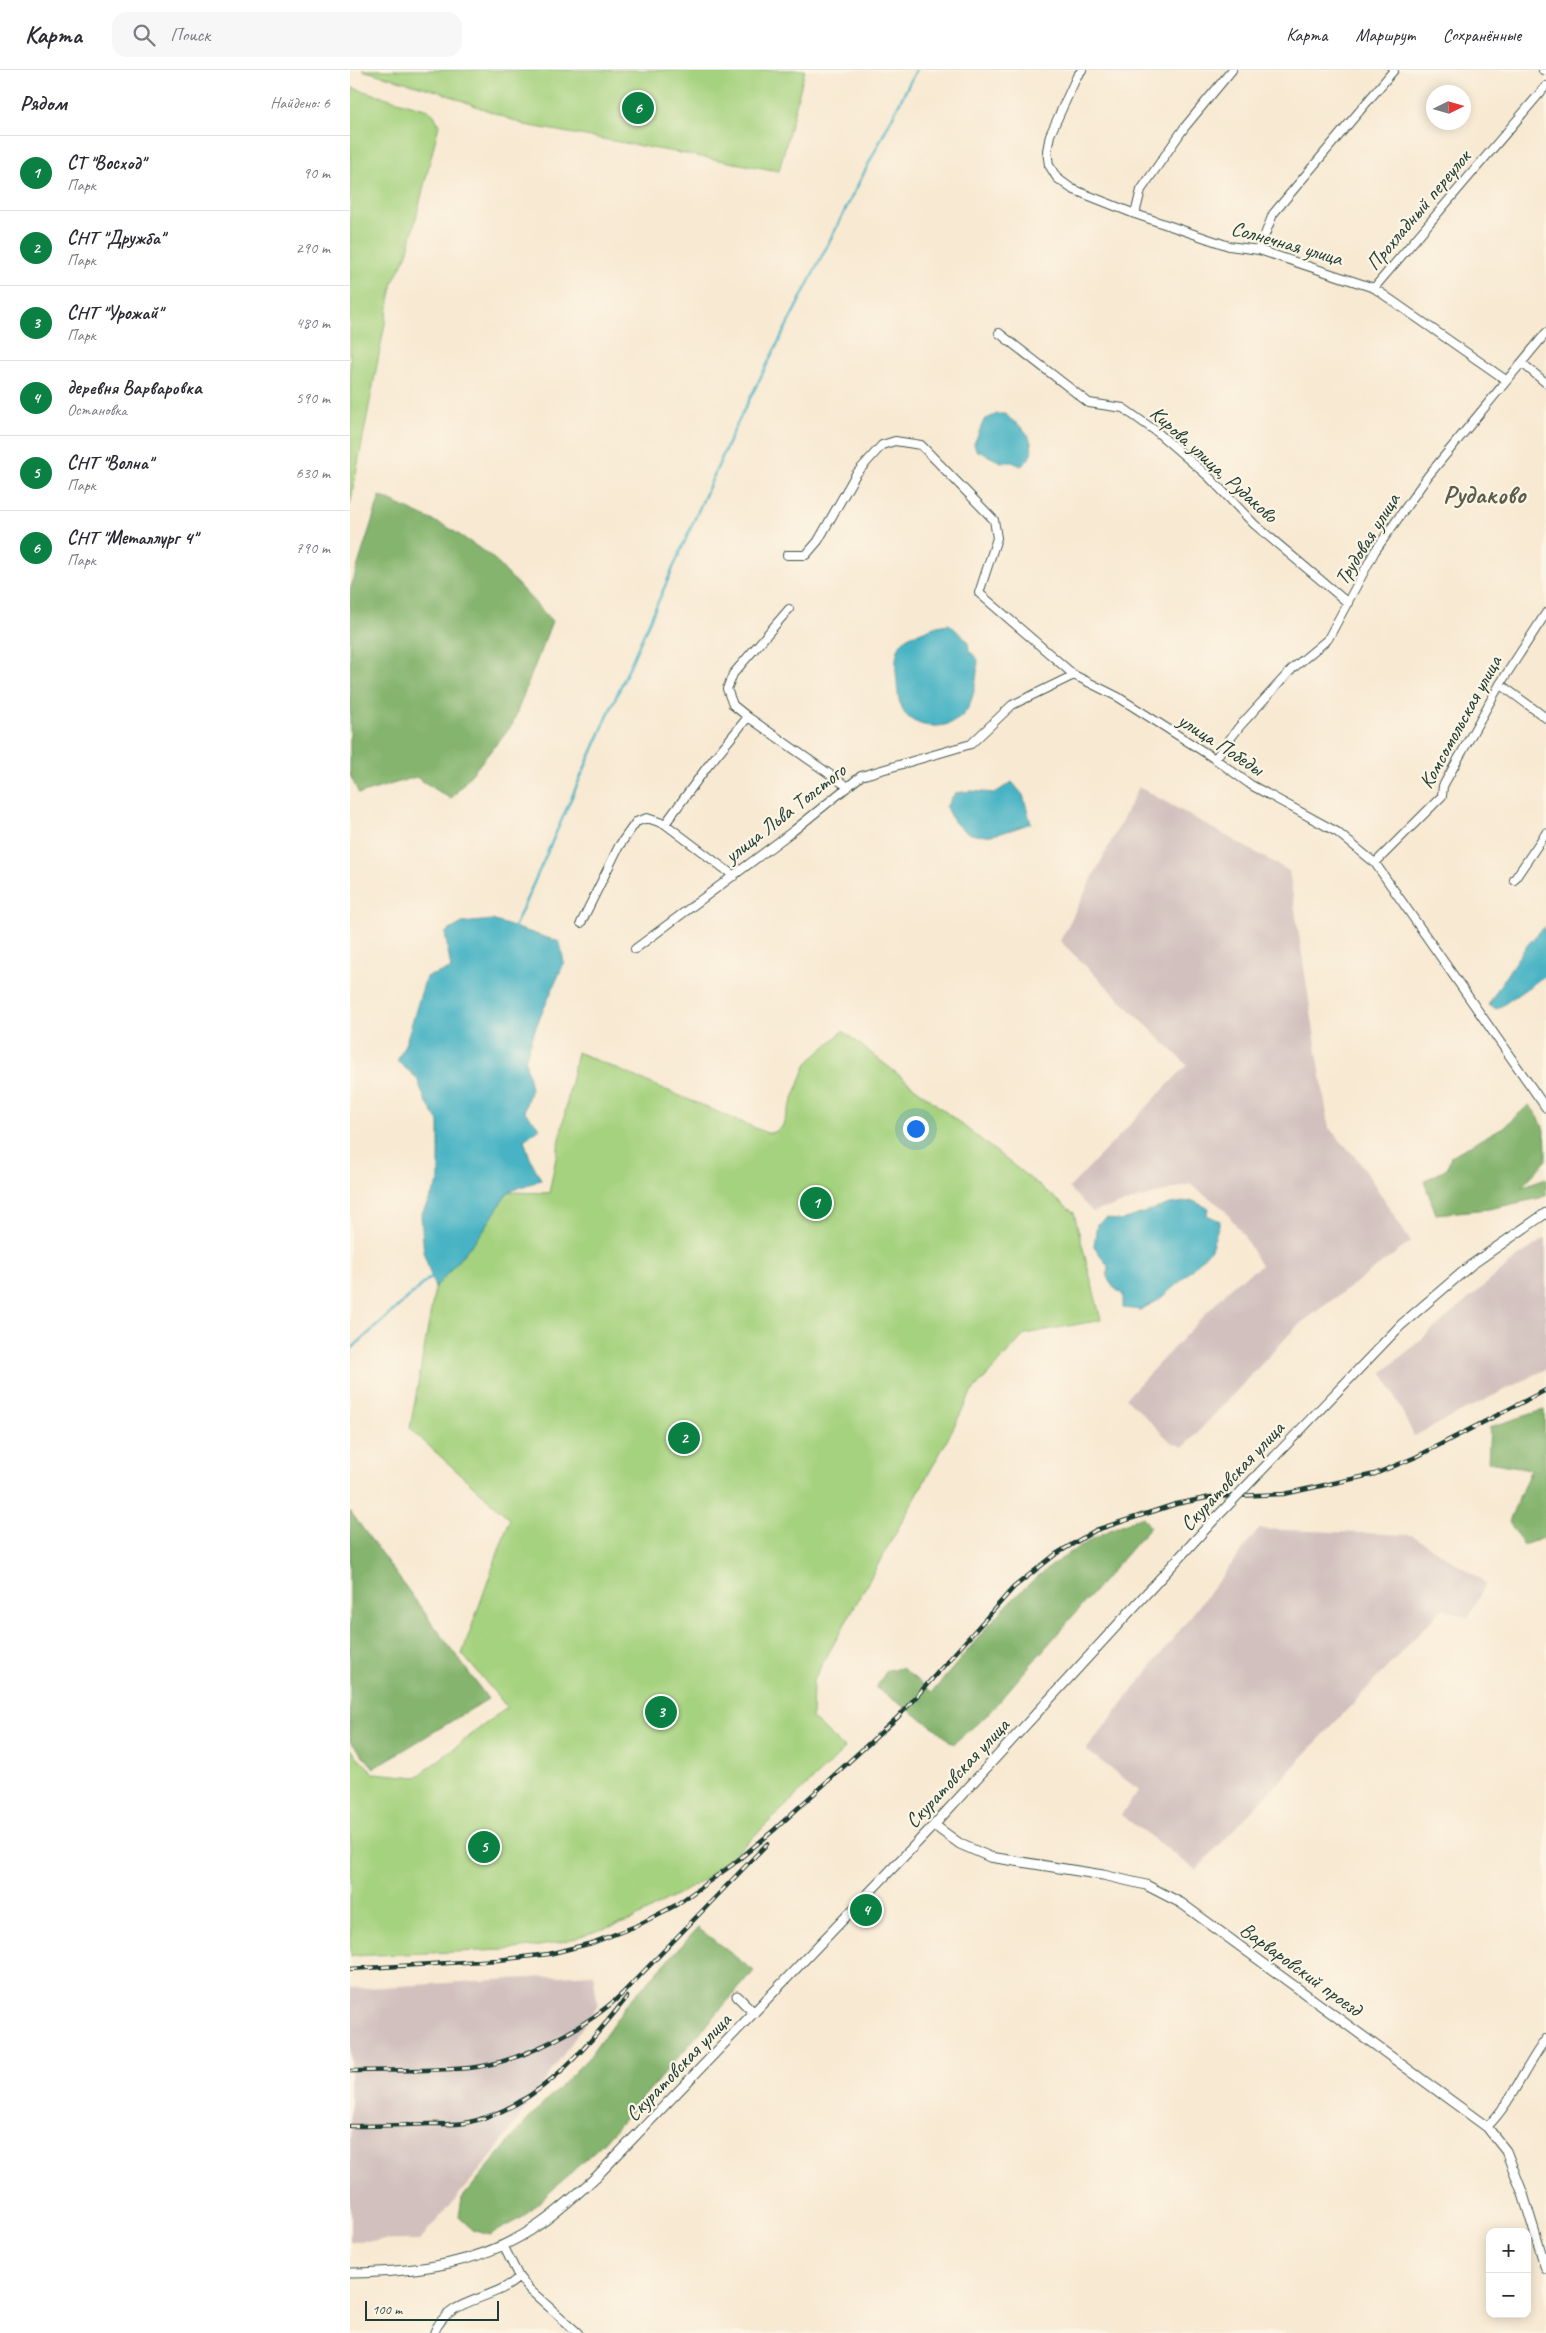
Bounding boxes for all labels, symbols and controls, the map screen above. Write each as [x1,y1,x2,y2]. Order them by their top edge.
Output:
search box [112,12,462,57]
text: Карта [25,20,82,50]
icon: search [130,21,158,49]
text: Поиск [170,23,210,47]
text: Карта [1286,24,1327,46]
text: Маршрут [1355,24,1415,46]
text: Сохранённые [1443,24,1521,46]
north arrow [1426,85,1471,130]
pin: 6 [622,89,654,127]
text: Рядом [20,90,67,116]
text: Найдено: 6 [270,93,330,113]
street label: Прохладный переулок [1360,143,1477,276]
text: СТ "Восход" [67,151,145,175]
text: 1 [32,163,40,183]
text: 90 m [303,163,330,183]
text: Парк [67,175,96,195]
street label: Солнечная улица [1228,215,1347,272]
text: СНТ "Дружба" [67,226,164,250]
text: 2 [32,238,40,258]
text: 290 m [296,238,330,258]
text: Парк [67,250,96,270]
text: СНТ "Урожай" [67,301,162,325]
text: 3 [32,313,40,333]
text: 480 m [296,313,330,333]
text: Парк [67,325,96,345]
text: деревня Варваровка [67,376,201,400]
text: 4 [32,388,40,408]
text: 590 m [296,388,330,408]
text: Остановка [67,400,127,420]
street label: Кирова улица, Рудаково [1145,400,1284,529]
text: СНТ "Волна" [67,451,152,475]
text: 5 [33,463,39,483]
text: 630 m [296,463,330,483]
text: Парк [67,475,96,495]
district label: Рудаково [1443,478,1527,511]
street label: Трудовая улица [1329,487,1406,590]
text: СНТ "Металлург 4" [67,526,197,550]
text: 6 [32,538,40,558]
text: 790 m [296,538,330,558]
text: Парк [67,550,96,570]
street label: Комсомольская улица [1413,650,1508,793]
street label: улица Победы [1172,706,1270,782]
street label: улица Льва Толстого [717,756,852,870]
your location [903,1116,929,1142]
pin: 1 [800,1184,832,1222]
street label: Скуратовская улица [1174,1414,1291,1536]
pin: 2 [668,1419,700,1457]
pin: 3 [645,1693,677,1731]
street label: Скуратовская улица [899,1711,1016,1833]
pin: 5 [468,1828,500,1866]
pin: 4 [850,1891,882,1929]
street label: Варваровский проезд [1235,1916,1369,2023]
street label: Скуратовская улица [620,2006,737,2127]
map controls [1486,2228,1531,2318]
button: + [1486,2228,1531,2273]
button: − [1486,2273,1531,2318]
scale bar [365,2298,499,2321]
text: 100 m [372,2301,402,2318]

